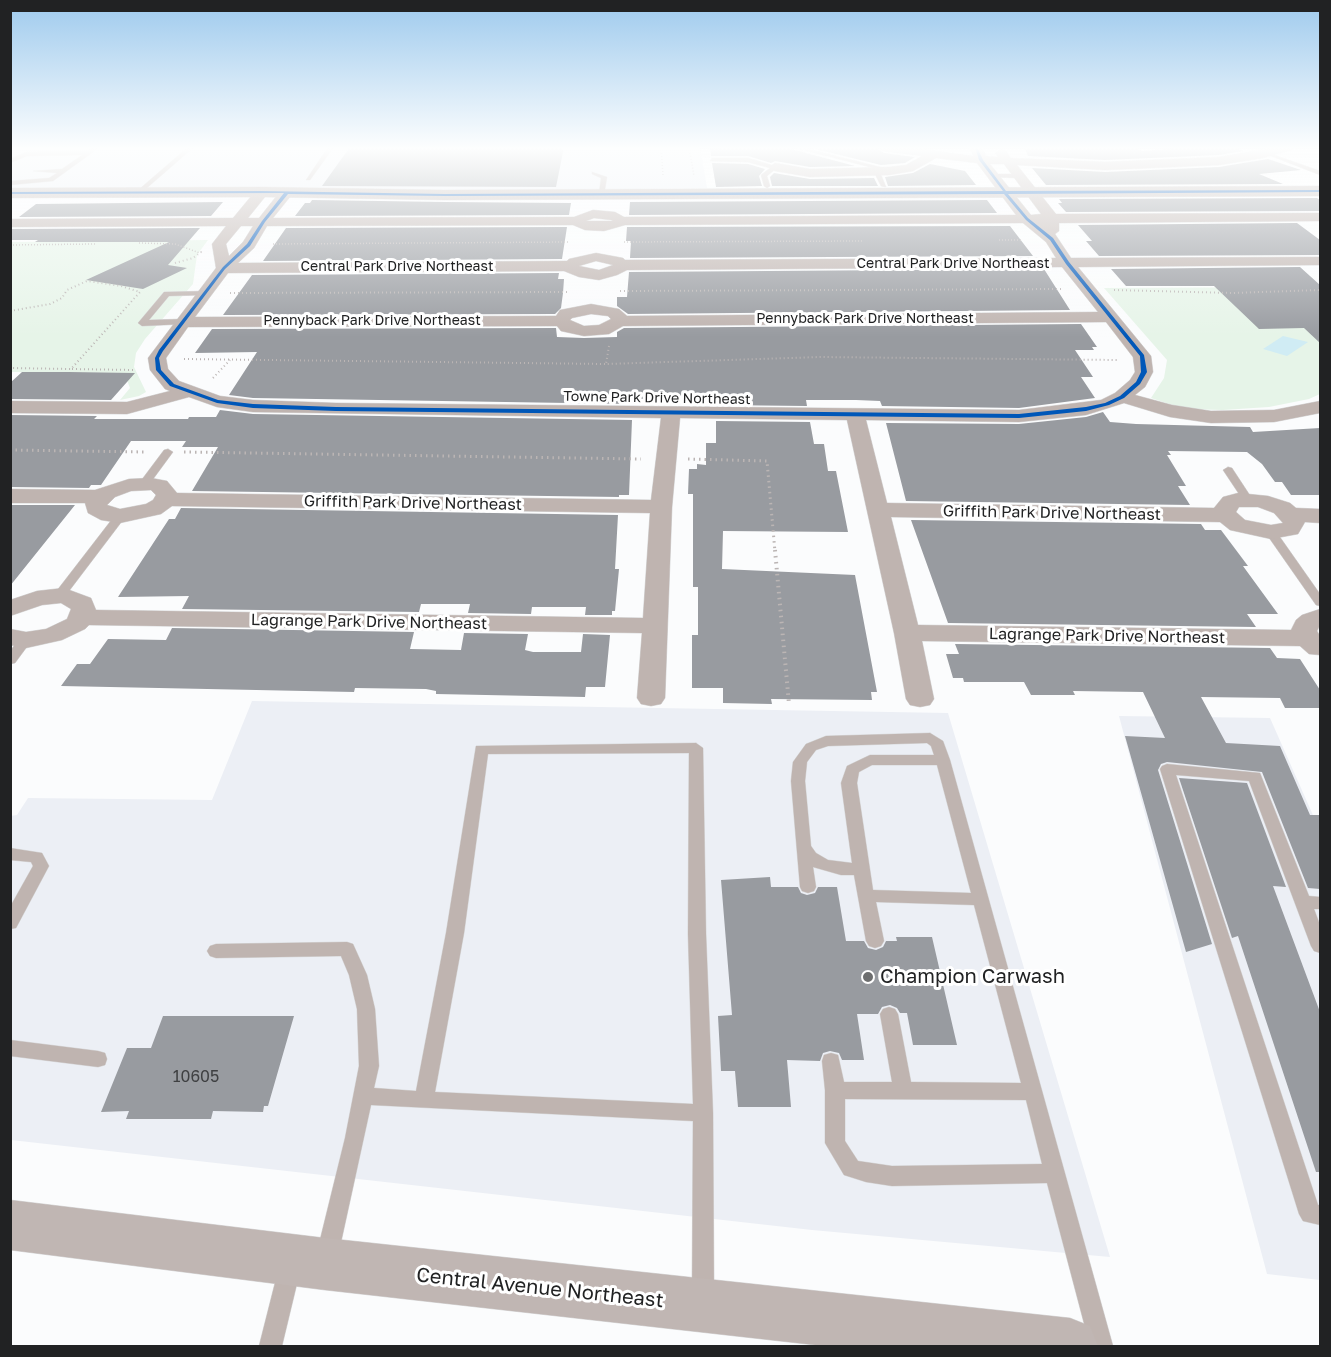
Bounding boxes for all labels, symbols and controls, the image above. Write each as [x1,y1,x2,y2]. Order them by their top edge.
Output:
street label: Central Park Drive Northeast [857,256,1049,272]
street label: Central Park Drive Northeast [301,259,493,275]
street label: Pennyback Park Drive Northeast [756,311,974,327]
street label: Pennyback Park Drive Northeast [263,313,481,329]
street label: Towne Park Drive Northeast [563,388,751,408]
street label: Griffith Park Drive Northeast [304,491,522,515]
street label: Griffith Park Drive Northeast [943,501,1161,525]
street label: Lagrange Park Drive Northeast [251,610,487,634]
street label: Lagrange Park Drive Northeast [989,624,1225,648]
place label: Champion Carwash [880,965,1065,989]
marker: Champion Carwash [861,970,875,984]
house number: 10605 [173,1067,219,1087]
street label: Central Avenue Northeast [415,1263,665,1313]

